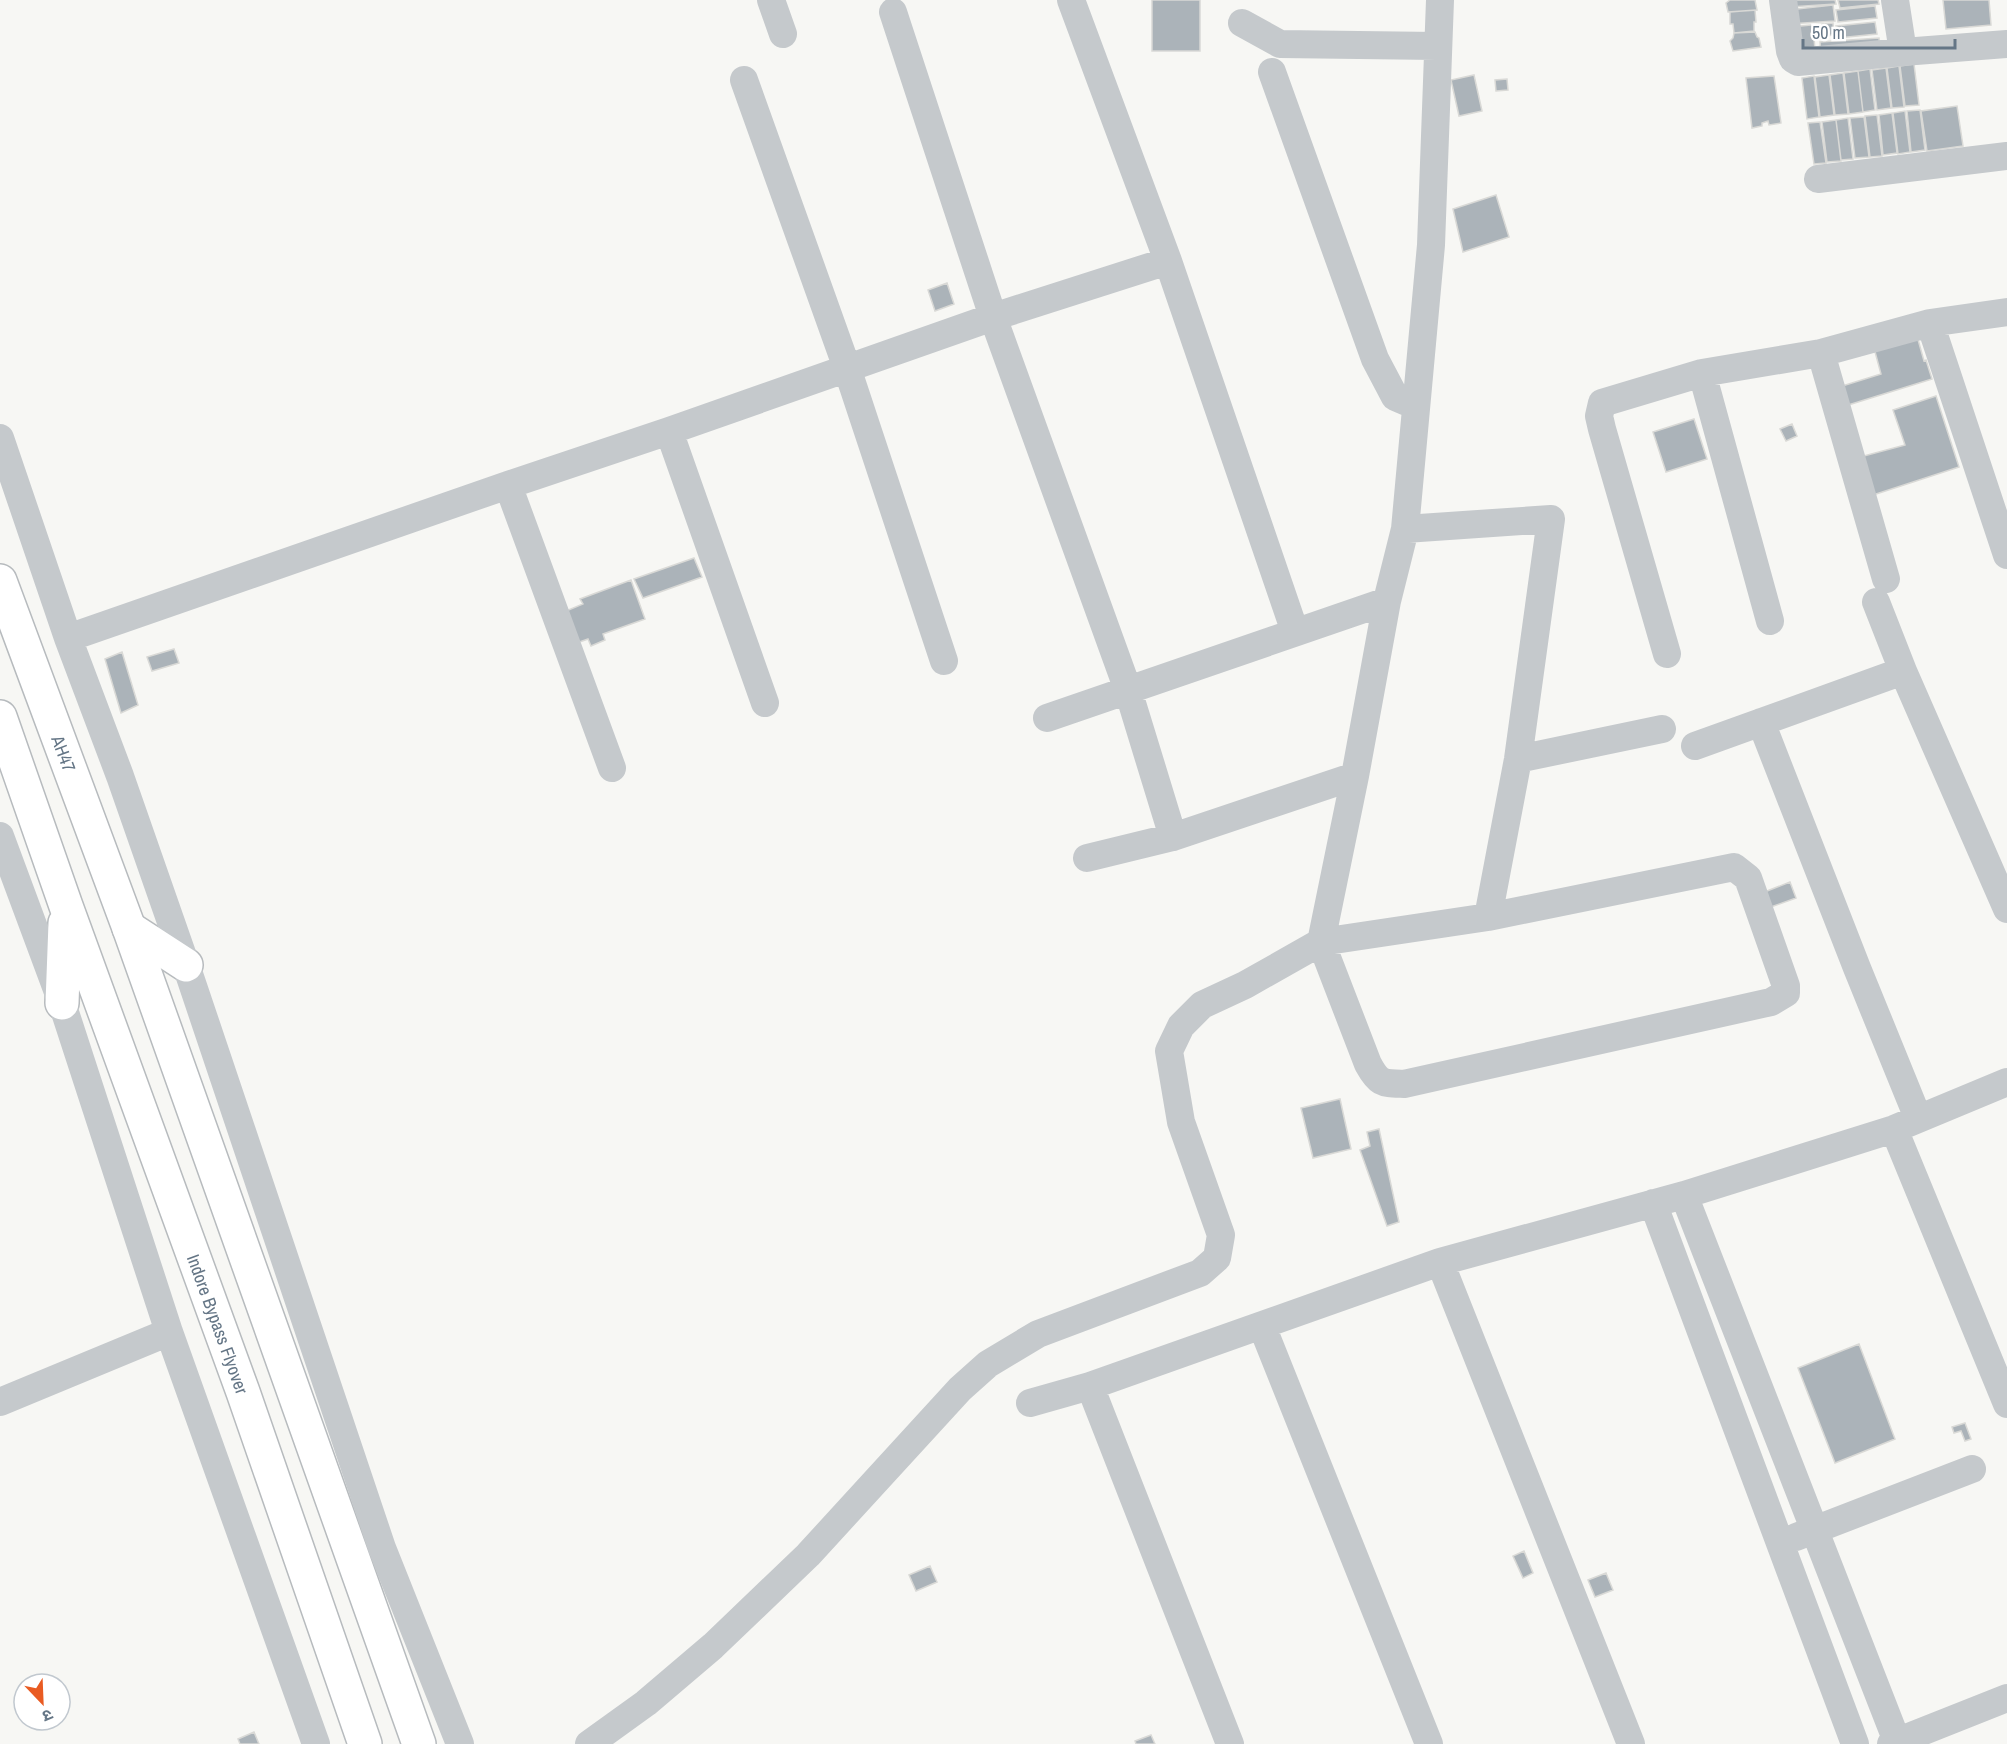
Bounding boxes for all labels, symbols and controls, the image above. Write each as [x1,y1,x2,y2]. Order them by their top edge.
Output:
scale bar [1803,12,1954,50]
text: 50 m [1812,20,1845,45]
street label: AH47 [46,731,82,775]
street label: Indore Bypass Flyover [181,1251,255,1397]
north arrow [12,1672,72,1732]
text: उ [39,1704,56,1728]

